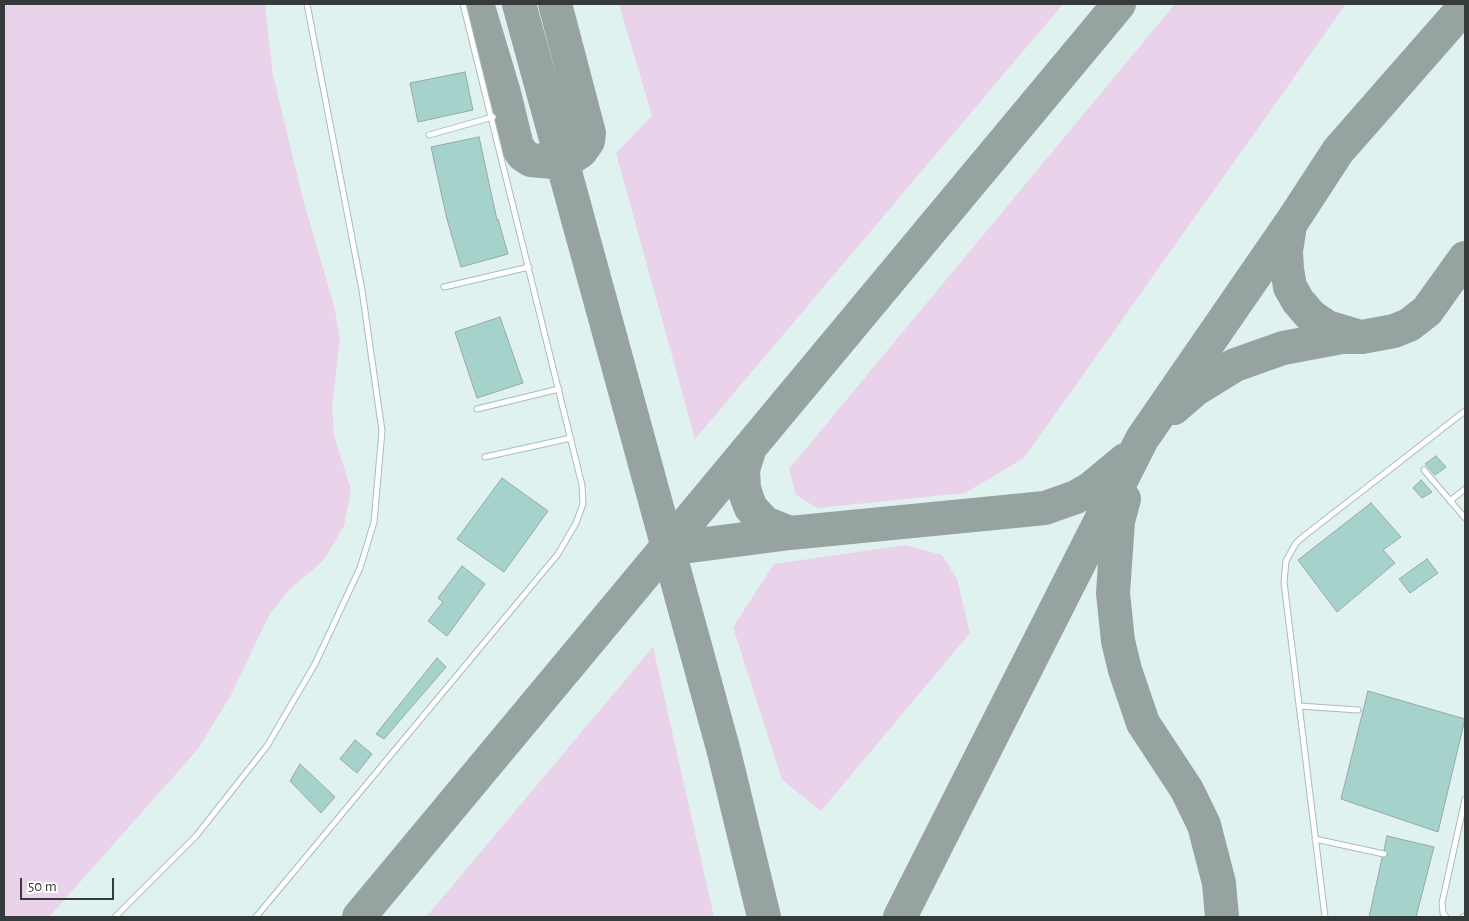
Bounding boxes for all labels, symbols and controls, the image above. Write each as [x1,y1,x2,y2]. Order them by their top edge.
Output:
scale bar [22,868,116,900]
text: 50 m [28,879,57,894]

